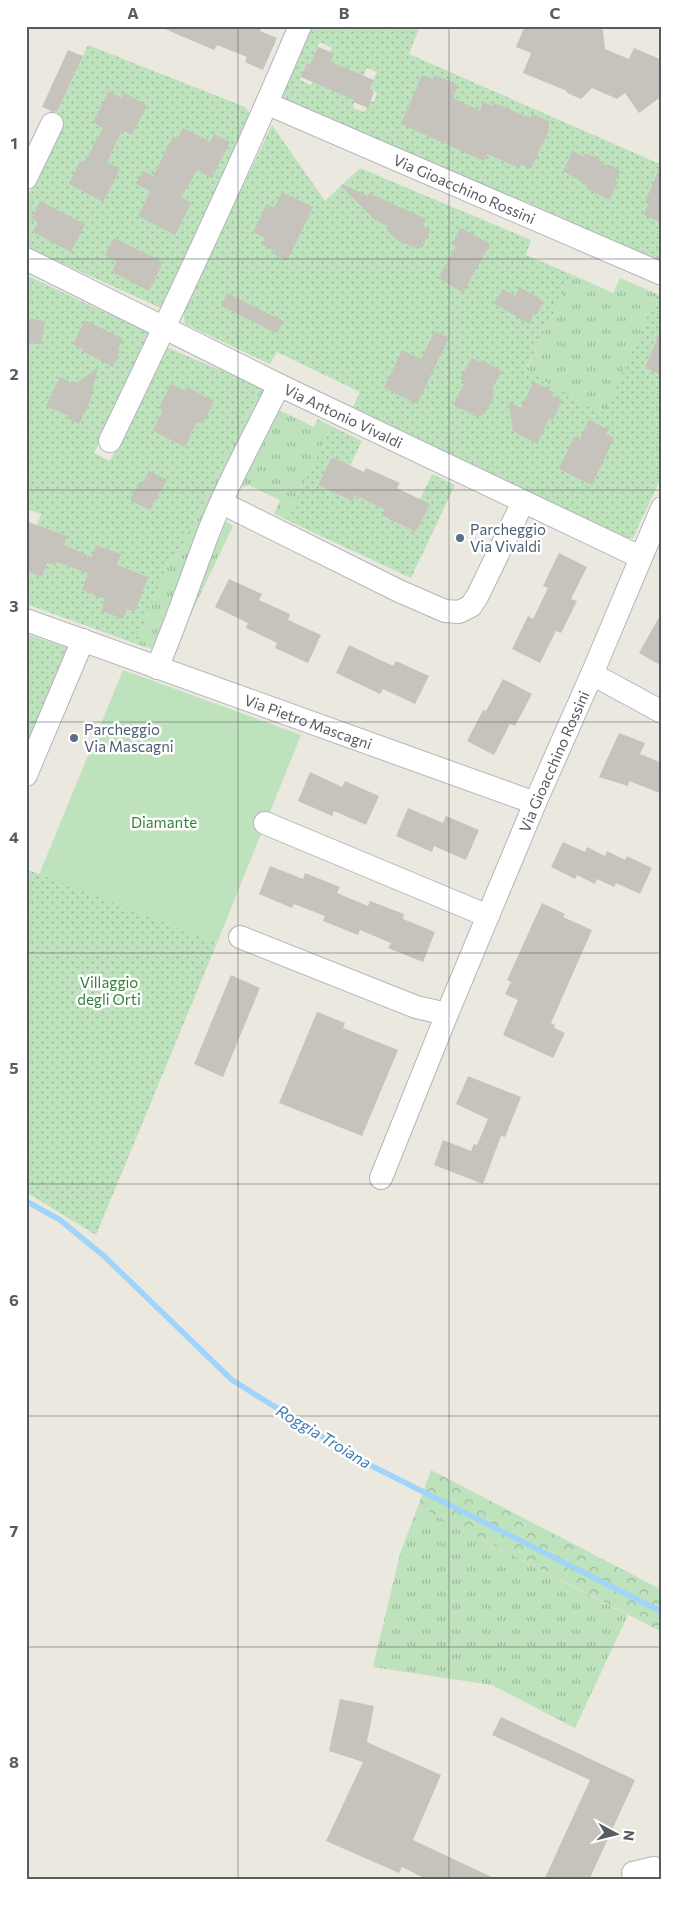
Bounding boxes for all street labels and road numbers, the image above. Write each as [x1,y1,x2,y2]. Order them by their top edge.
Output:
street label: Via Gioacchino Rossini [391,150,538,227]
street label: Via Antonio Vivaldi [281,380,406,452]
street label: Via Gioacchino Rossini [515,688,593,835]
street label: Via Pietro Mascagni [242,690,375,753]

